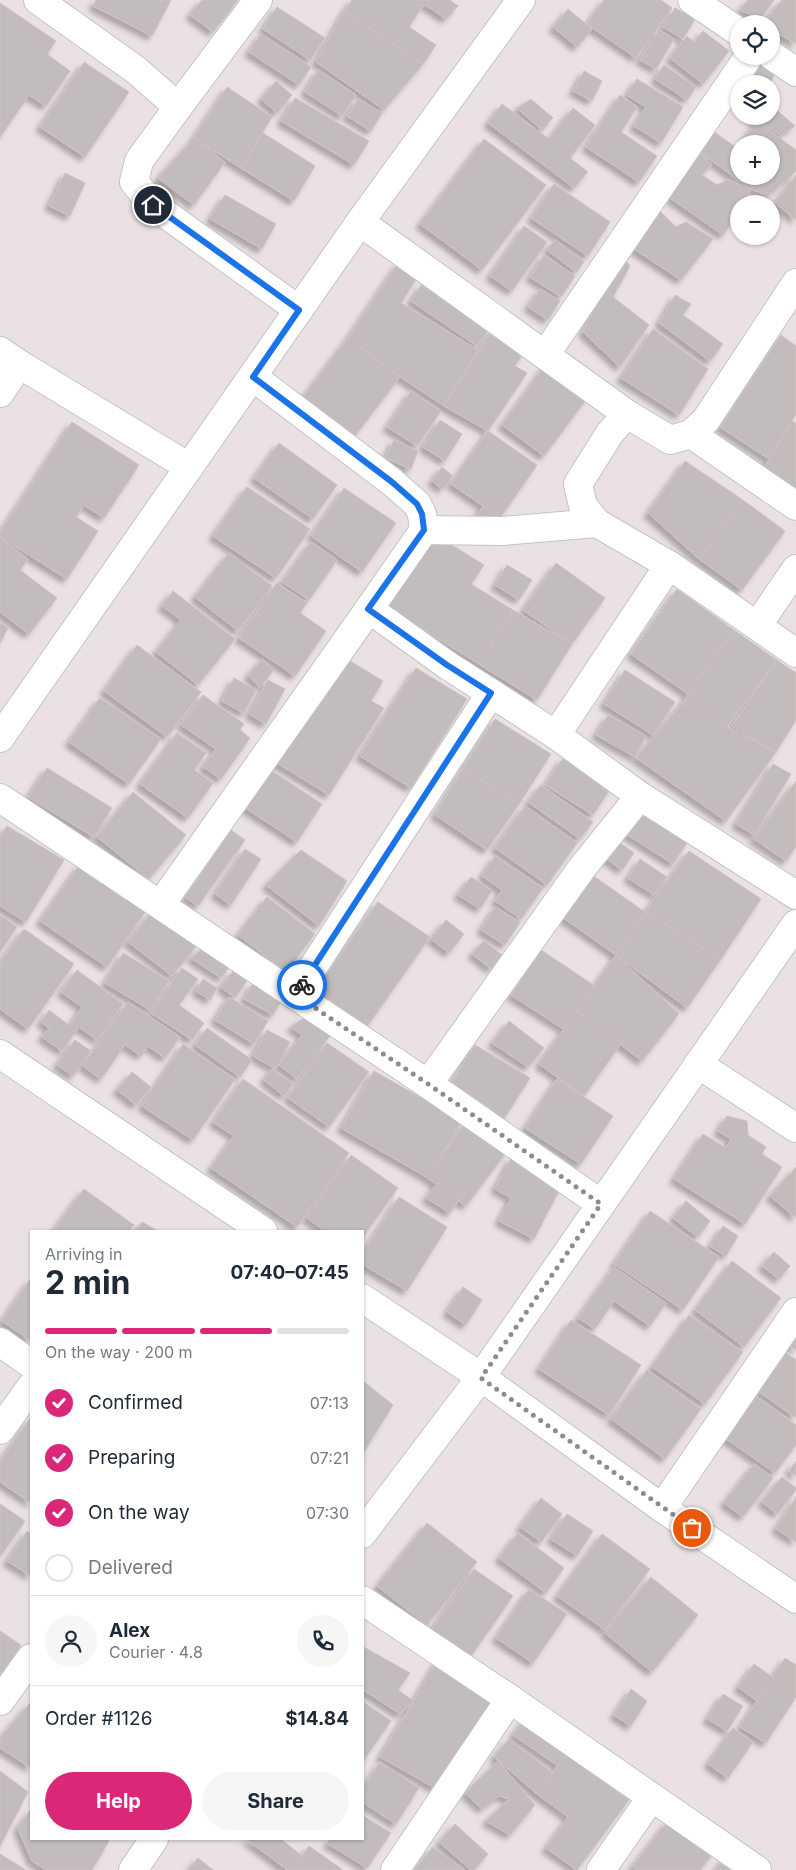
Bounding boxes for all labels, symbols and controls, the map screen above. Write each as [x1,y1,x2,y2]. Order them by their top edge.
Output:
map controls [730,15,780,245]
button: locate [730,15,780,65]
button: layers [730,75,780,125]
button: + [730,135,780,185]
pin [132,184,174,226]
icon: home [139,191,167,219]
button: − [730,195,780,245]
courier [277,960,327,1010]
icon: bike [288,971,316,999]
text: Arriving in [45,1244,122,1264]
text: 07:40–07:45 [230,1261,349,1284]
text: 2 min [45,1263,131,1302]
text: On the way · 200 m [45,1342,193,1362]
icon: check [45,1389,73,1417]
text: Confirmed [88,1391,183,1414]
text: 07:13 [310,1393,349,1413]
icon: check [45,1444,73,1472]
text: Preparing [88,1446,175,1469]
text: 07:21 [310,1448,349,1468]
icon: check [45,1499,73,1527]
text: On the way [88,1501,190,1524]
text: 07:30 [306,1503,349,1523]
pin [671,1507,713,1549]
icon: bag [678,1514,706,1542]
text: Delivered [88,1556,173,1579]
button: person [45,1615,97,1667]
button: phone [297,1615,349,1667]
text: Alex [109,1619,150,1642]
text: Courier · 4.8 [109,1642,203,1662]
text: Order #1126 [45,1707,152,1730]
text: $14.84 [285,1707,349,1730]
button: Help [45,1772,192,1830]
button: Share [202,1772,349,1830]

